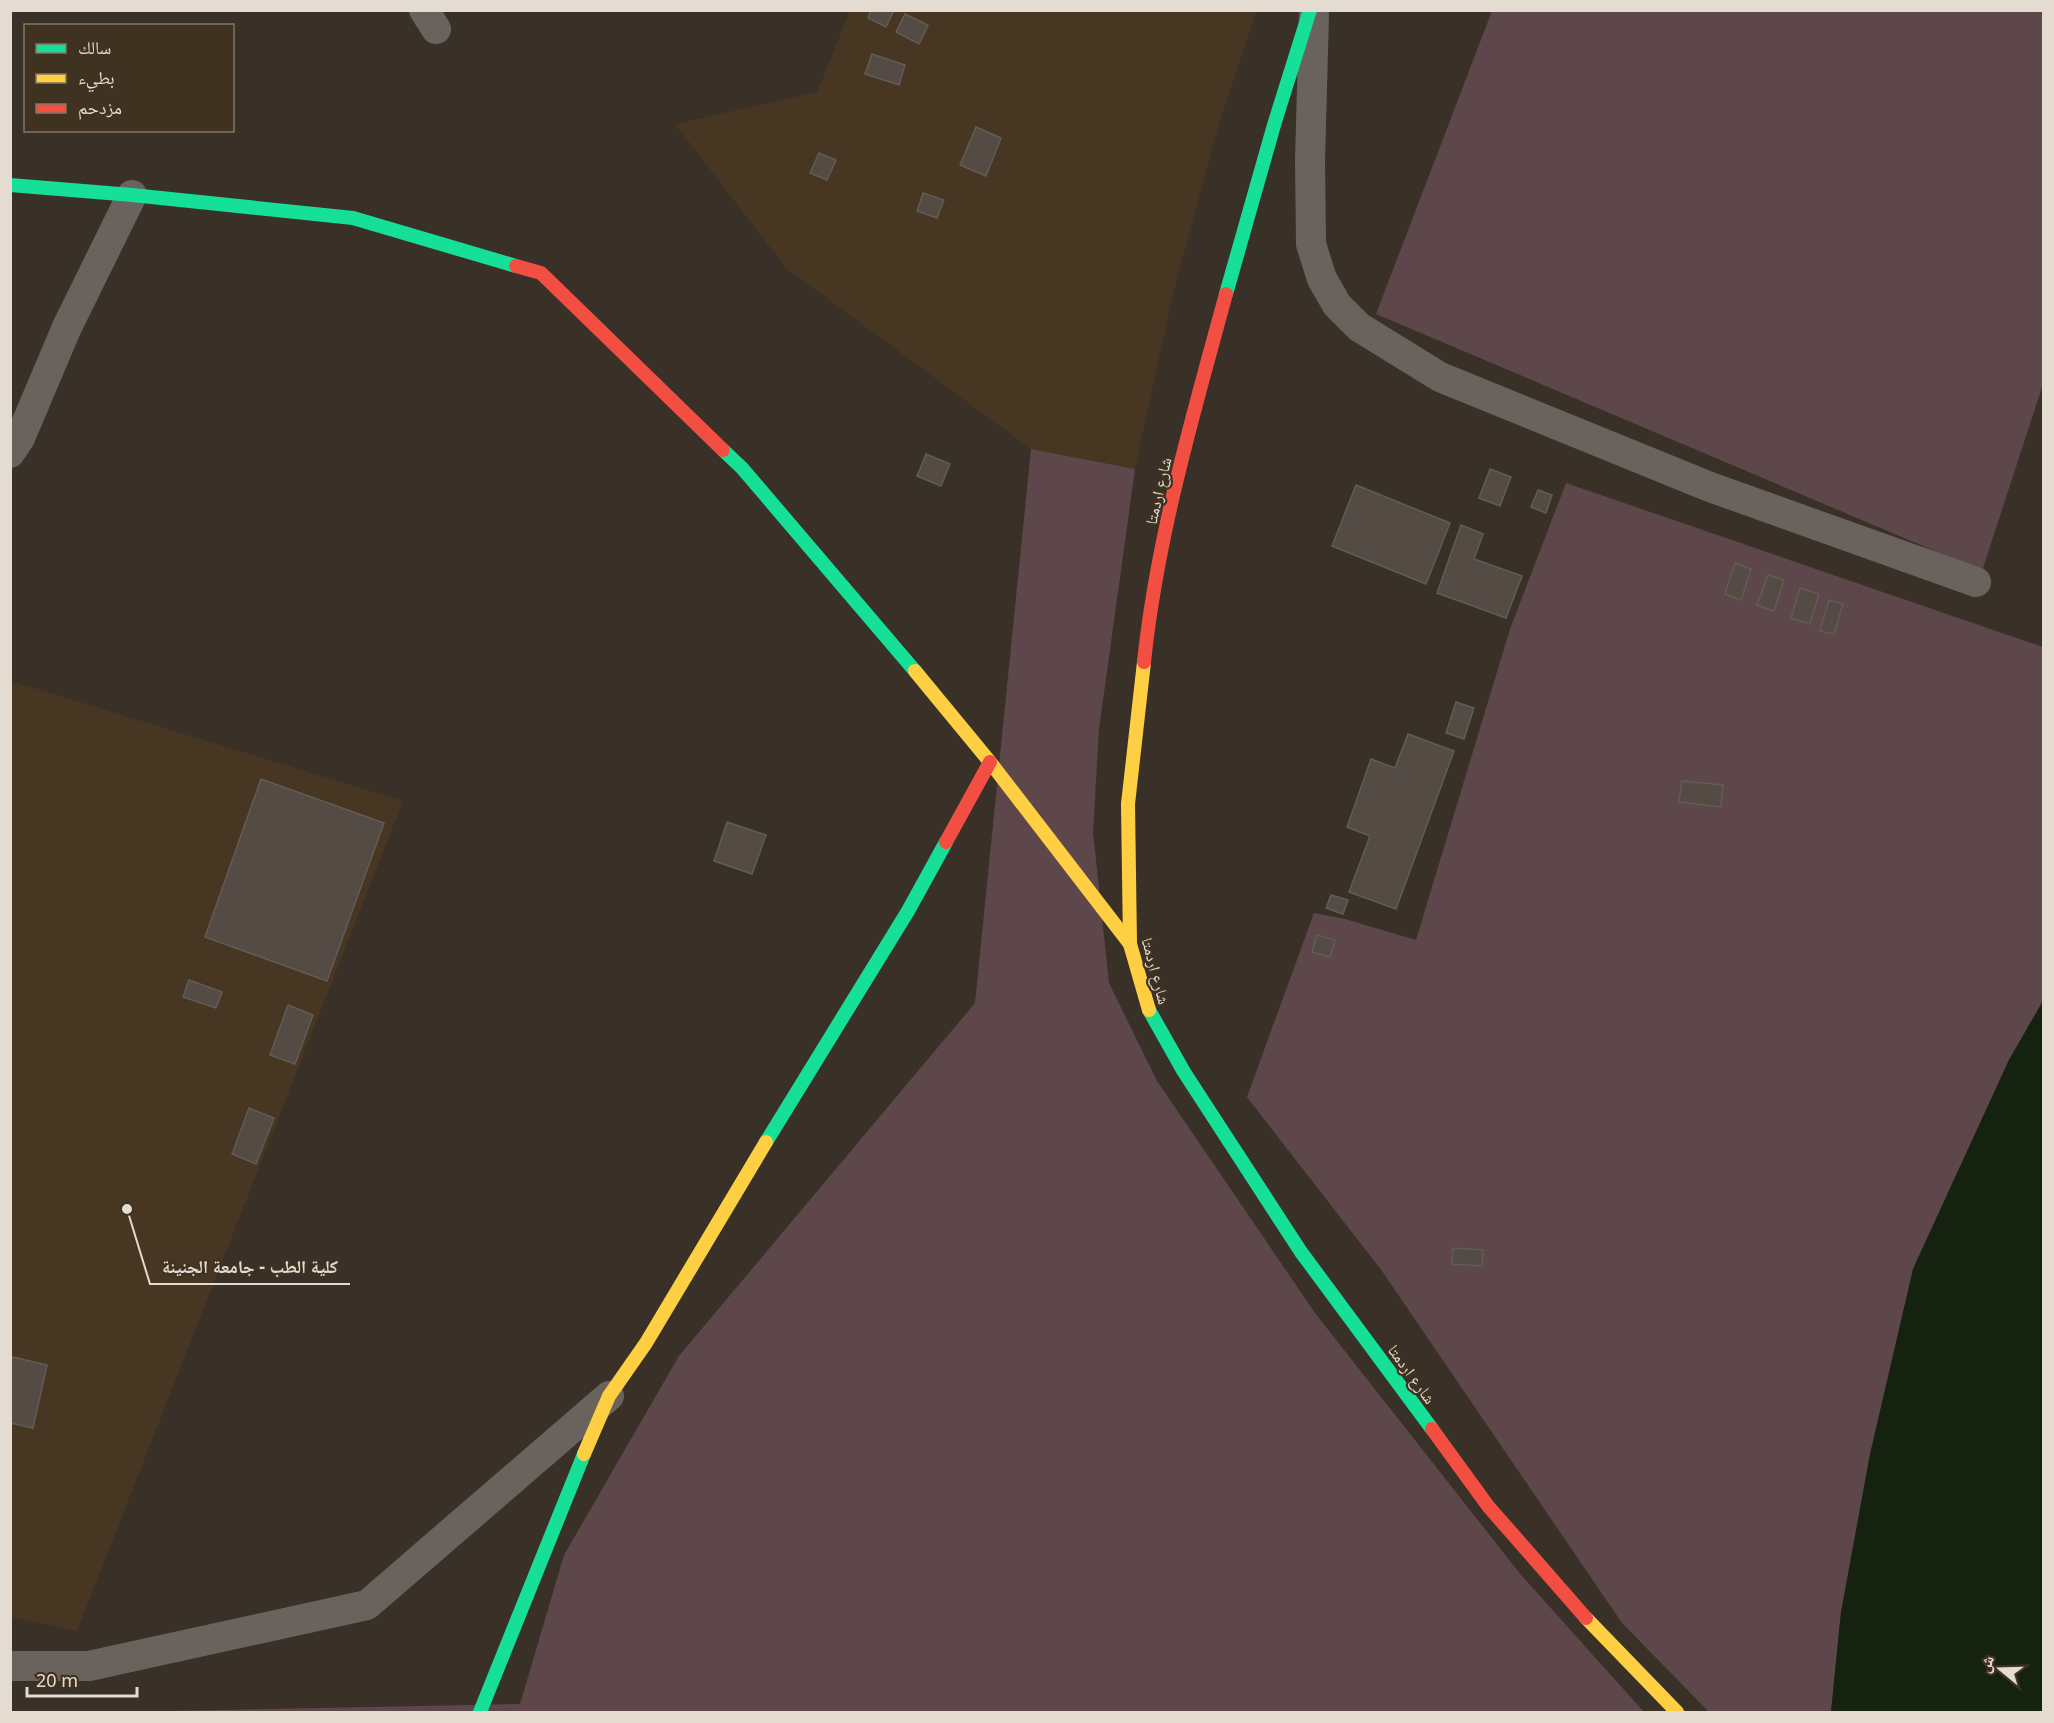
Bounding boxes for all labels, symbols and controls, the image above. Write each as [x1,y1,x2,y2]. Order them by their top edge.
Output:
legend [24,24,234,132]
text: سالك [78,35,111,59]
text: بطيء [78,65,115,93]
text: مزدحم [78,95,122,120]
street label: شارع اردمتا [1140,455,1176,527]
street label: شارع اردمتا [1137,935,1175,1007]
callout: كلية الطب - جامعة الجنينة [150,1248,350,1284]
text: كلية الطب - جامعة الجنينة [162,1254,338,1278]
street label: شارع اردمتا [1383,1340,1441,1408]
north arrow [1970,1639,2030,1699]
text: ش [1973,1652,1999,1676]
scale bar [27,1660,136,1698]
text: 20 m [36,1668,78,1692]

